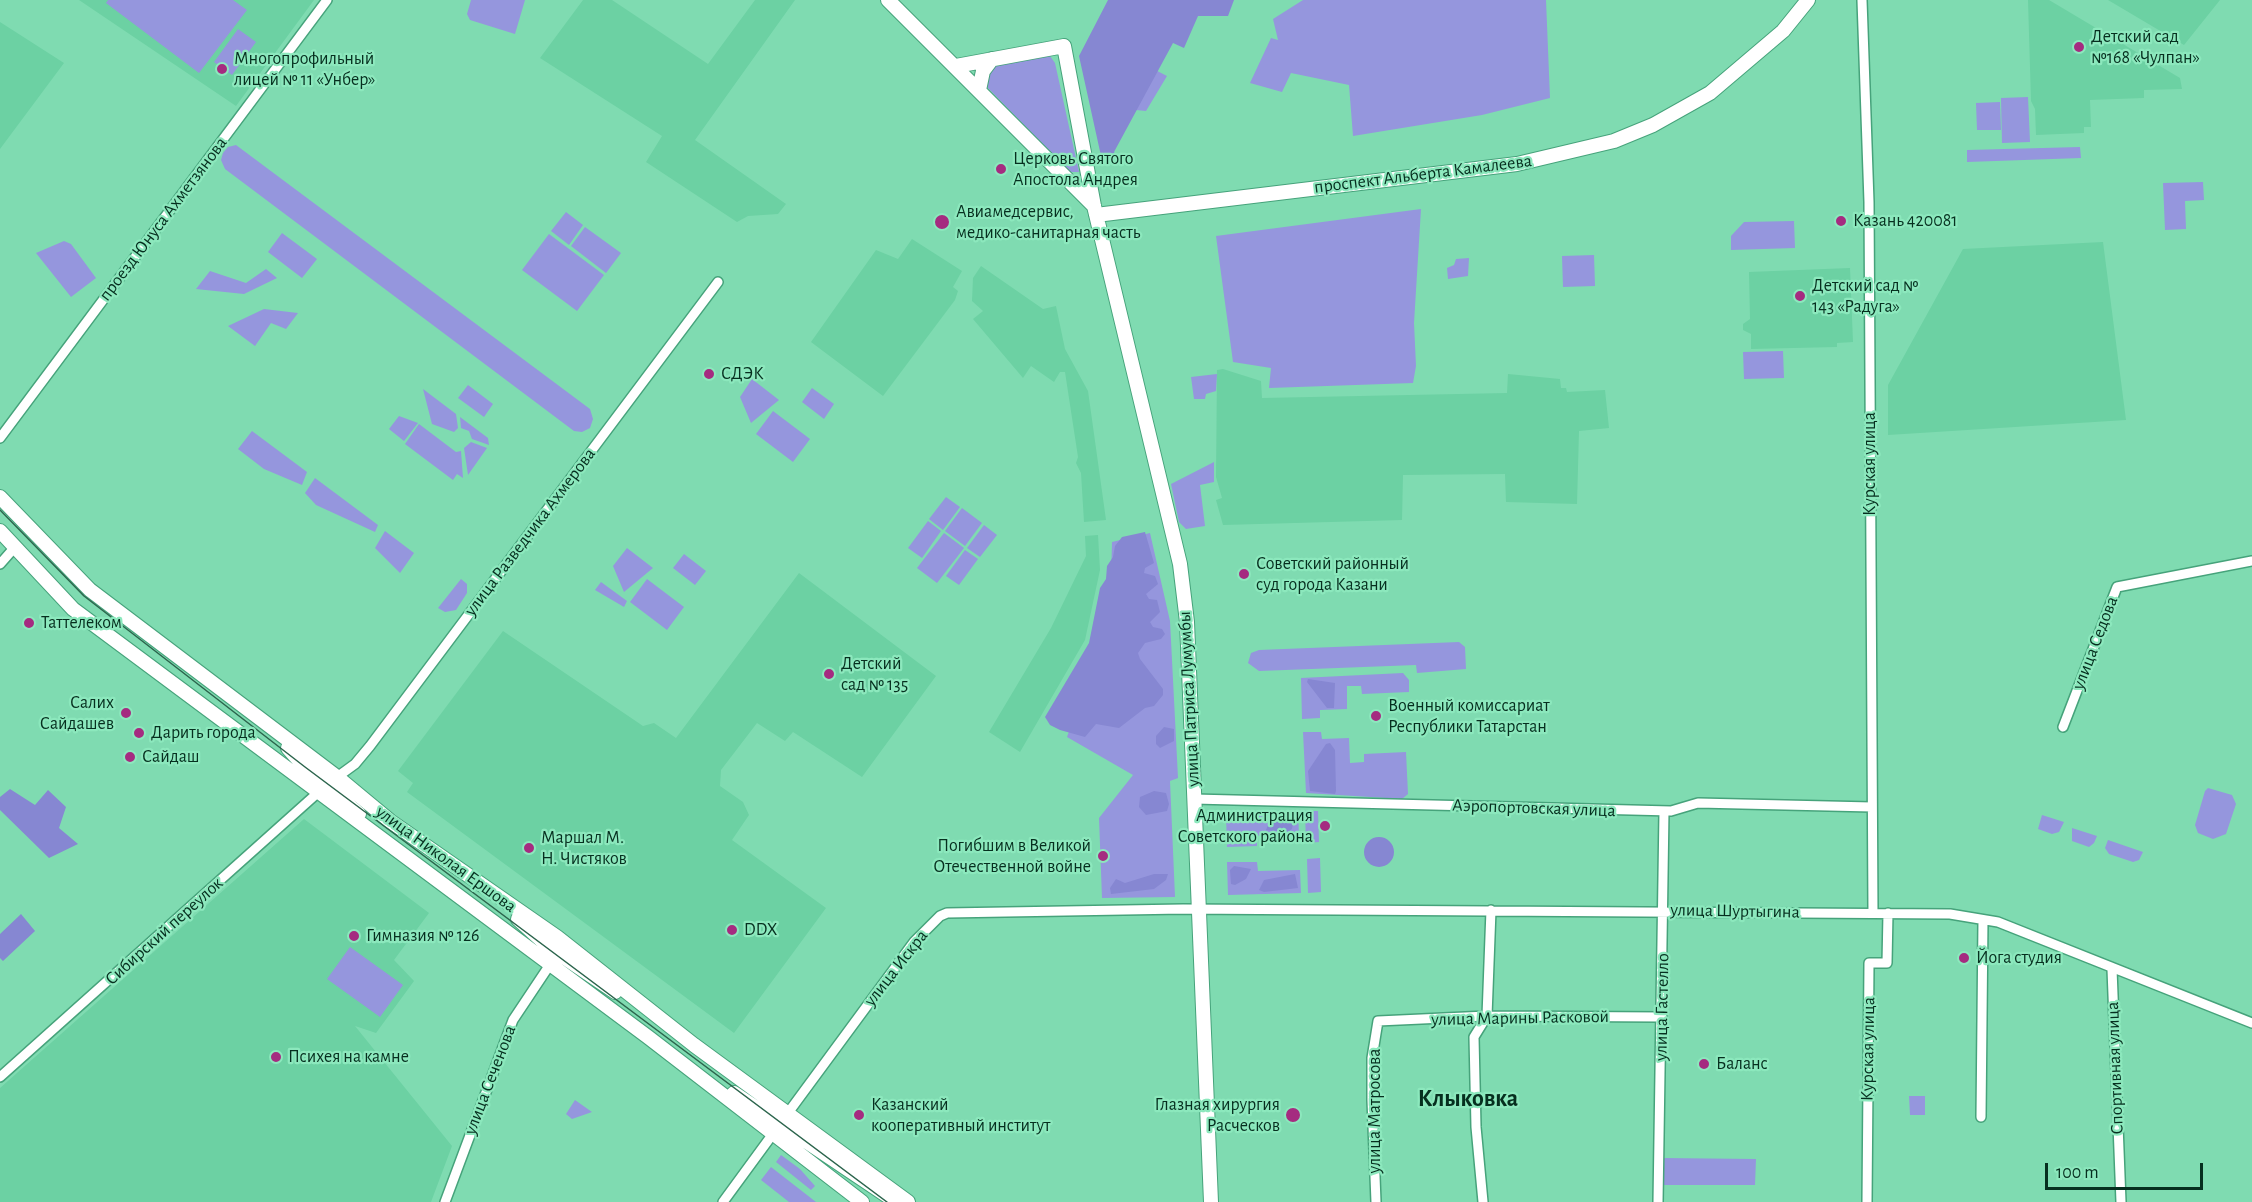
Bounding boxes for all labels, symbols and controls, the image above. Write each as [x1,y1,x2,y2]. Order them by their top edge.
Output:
place label: Детский сад №168 «Чулпан» [2091,26,2200,68]
marker: Детский сад №168 «Чулпан» [2072,40,2086,54]
place label: Многопрофильный лицей № 11 «Унбер» [234,48,375,90]
marker: Многопрофильный лицей № 11 «Унбер» [215,62,229,76]
street label: проезд Юнуса Ахметзянова [94,133,232,305]
place label: Церковь Святого Апостола Андрея [1013,148,1138,190]
street label: проспект Альберта Камалеева [1313,150,1533,198]
marker: Церковь Святого Апостола Андрея [994,162,1008,176]
place label: Авиамедсервис, медико-санитарная часть [956,201,1140,244]
place label: Казань 420081 [1853,210,1957,232]
marker: Авиамедсервис, медико-санитарная часть [933,213,951,231]
marker: Казань 420081 [1834,214,1848,228]
place label: Детский сад № 143 «Радуга» [1812,275,1919,318]
marker: Детский сад № 143 «Радуга» [1793,289,1807,303]
place label: СДЭК [721,363,764,385]
marker: СДЭК [702,367,716,381]
street label: Курская улица [1859,412,1881,516]
street label: улица Разведчика Ахмерова [460,444,600,620]
place label: Советский районный суд города Казани [1256,553,1409,596]
marker: Советский районный суд города Казани [1237,567,1251,581]
street label: улица Седова [2067,593,2123,693]
street label: улица Патриса Лумумбы [1174,611,1204,787]
place label: Таттелеком [41,612,122,634]
marker: Таттелеком [22,616,36,630]
place label: Детский сад № 135 [841,653,908,696]
marker: Детский сад № 135 [822,667,836,681]
place label: Салих Сайдашев [40,692,114,734]
place label: Военный комиссариат Республики Татарстан [1388,695,1550,738]
marker: Салих Сайдашев [119,706,133,720]
marker: Военный комиссариат Республики Татарстан [1369,709,1383,723]
place label: Дарить города [151,722,256,744]
marker: Дарить города [132,726,146,740]
place label: Сайдаш [142,746,200,768]
marker: Сайдаш [123,750,137,764]
street label: Аэропортовская улица [1452,794,1616,822]
street label: улица Николая Ершова [372,801,520,917]
place label: Администрация Советского района [1178,805,1313,848]
marker: Администрация Советского района [1318,819,1332,833]
place label: Маршал М. Н. Чистяков [541,827,627,870]
place label: Погибшим в Великой Отечественной войне [933,835,1091,878]
marker: Маршал М. Н. Чистяков [522,841,536,855]
marker: Погибшим в Великой Отечественной войне [1096,849,1110,863]
street label: Сибирский переулок [101,872,227,990]
street label: улица Шуртыгина [1670,899,1800,923]
place label: DDX [744,919,778,941]
marker: DDX [725,923,739,937]
place label: Гимназия № 126 [366,925,480,947]
street label: улица Искра [859,926,933,1010]
marker: Гимназия № 126 [347,929,361,943]
place label: Йога студия [1976,947,2062,969]
marker: Йога студия [1957,951,1971,965]
street label: улица Гастелло [1650,953,1674,1061]
street label: Курская улица [1856,997,1880,1101]
street label: Спортивная улица [2102,1001,2128,1135]
street label: улица Марины Расковой [1431,1006,1609,1030]
street label: улица Сеченова [459,1022,521,1138]
place label: Психея на камне [288,1046,409,1068]
street label: улица Матросова [1364,1048,1386,1174]
marker: Психея на камне [269,1050,283,1064]
place label: Баланс [1716,1053,1768,1075]
marker: Баланс [1697,1057,1711,1071]
district label: Клыковка [1418,1085,1518,1113]
place label: Казанский кооперативный институт [871,1094,1051,1136]
place label: Глазная хирургия Расческов [1154,1094,1280,1136]
marker: Глазная хирургия Расческов [1284,1106,1302,1124]
marker: Казанский кооперативный институт [852,1108,866,1122]
scale bar [2048,1151,2206,1189]
text: 100 m [2056,1164,2099,1182]

